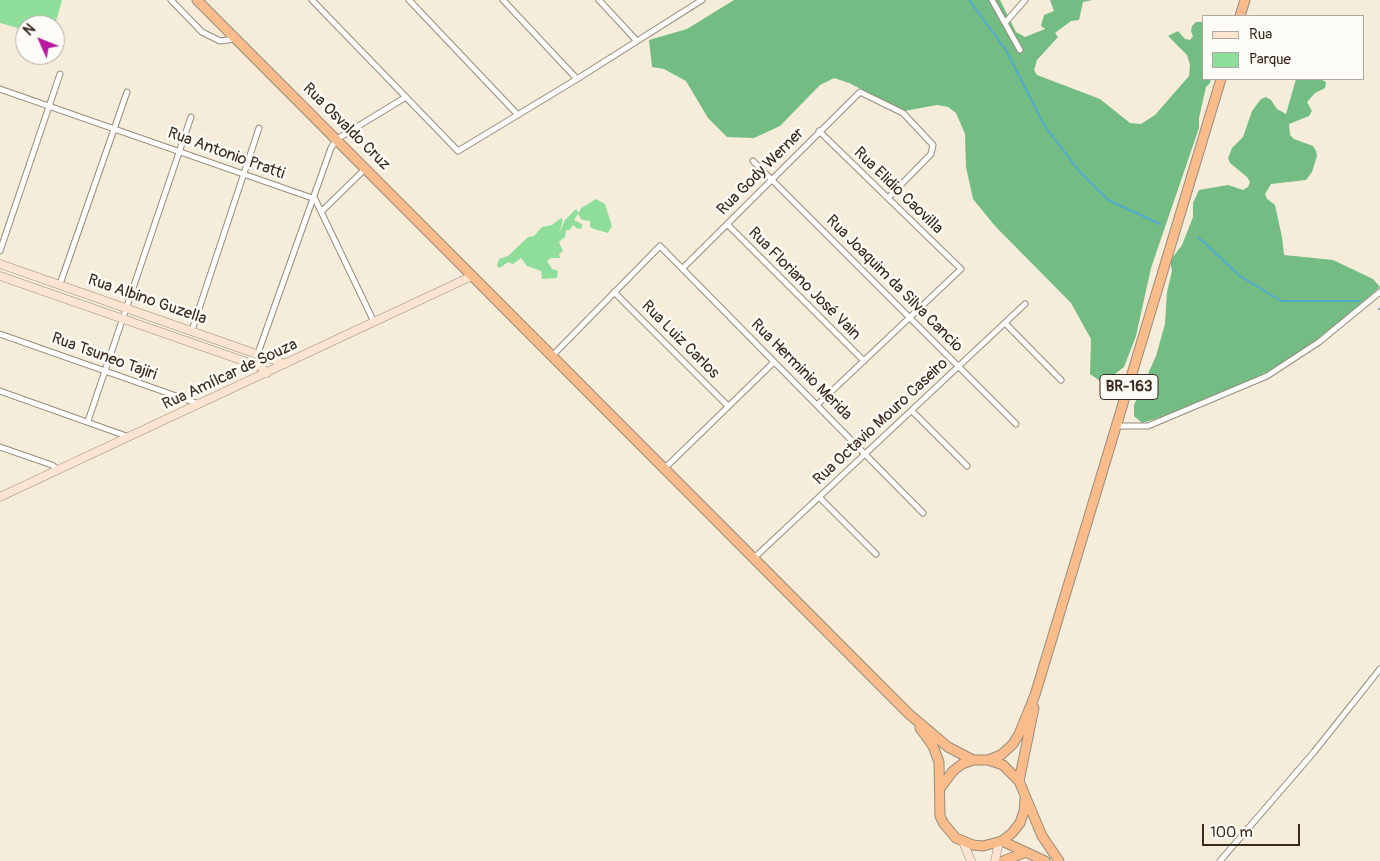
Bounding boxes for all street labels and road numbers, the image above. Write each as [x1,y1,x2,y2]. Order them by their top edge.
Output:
street label: Rua Osvaldo Cruz [298,79,394,175]
street label: Rua Antonio Pratti [165,124,287,184]
street label: Rua Gody Werner [713,124,809,220]
street label: Rua Elidio Caovilla [849,143,947,239]
street label: Rua Joaquim da Silva Cancio [821,211,967,357]
street label: Rua Floriano José Vain [744,224,864,344]
street label: Rua Albino Guzella [85,271,209,329]
street label: Rua Luiz Carlos [637,297,723,383]
street label: Rua Herminio Merida [746,315,856,425]
street label: Rua Tsuneo Tajiri [49,329,159,385]
street label: Rua Amílcar de Souza [159,335,301,415]
street label: Rua Octavio Mouro Caseiro [810,355,952,489]
road number: BR-163 [1100,374,1158,400]

